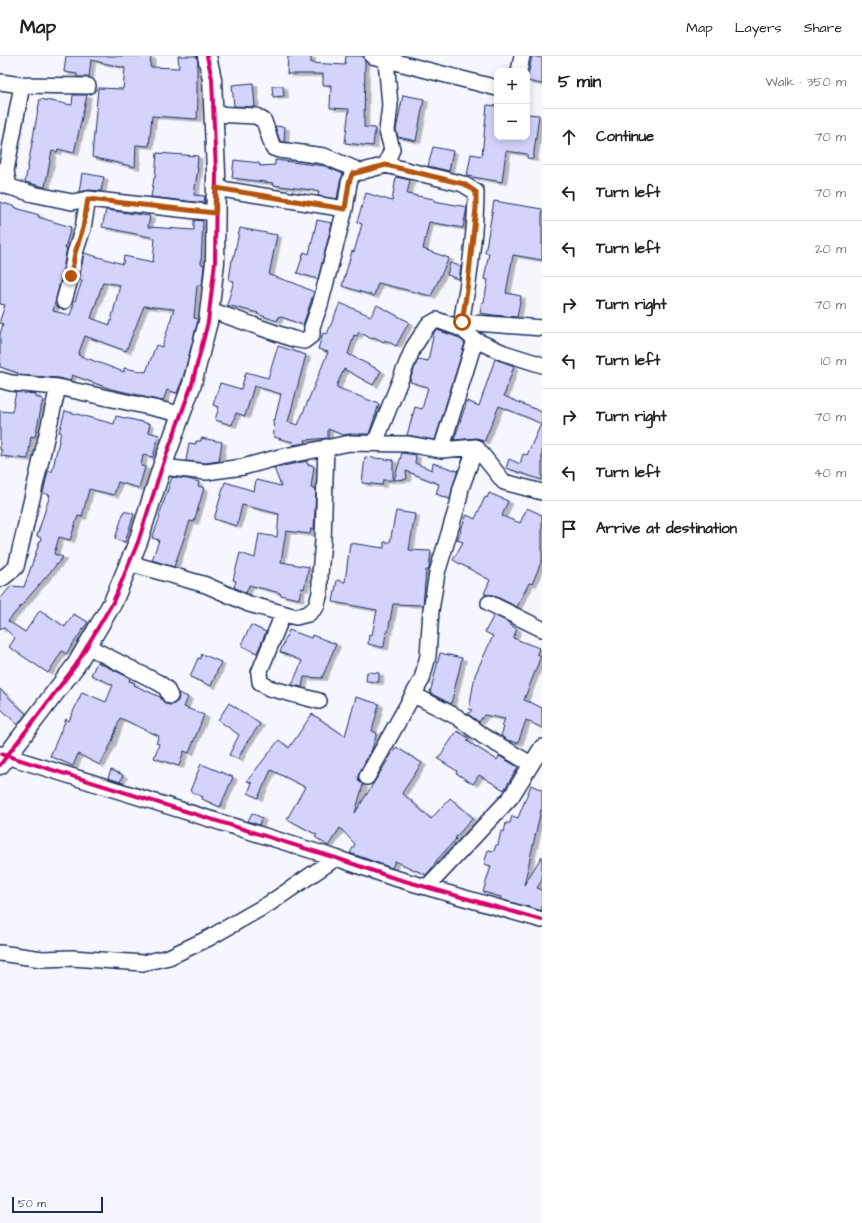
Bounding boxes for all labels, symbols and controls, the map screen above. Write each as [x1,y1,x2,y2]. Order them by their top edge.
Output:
text: Map [20,14,56,41]
text: Map [686,18,713,38]
text: Layers [735,18,782,38]
text: Share [804,18,842,38]
map controls [494,68,530,140]
button: + [494,68,530,104]
text: 5 min [558,70,601,94]
text: Walk · 350 m [766,73,846,91]
button: − [494,104,530,140]
icon: ahead [558,126,580,148]
text: Continue [596,126,654,147]
text: 70 m [814,128,846,146]
icon: left [558,182,580,204]
text: Turn left [596,182,660,203]
text: 70 m [814,184,846,202]
icon: left [558,238,580,260]
text: Turn left [596,238,660,259]
text: 20 m [815,240,846,258]
route end [62,267,80,285]
icon: right [558,294,580,316]
text: Turn right [596,294,667,315]
text: 70 m [814,296,846,314]
route start [453,313,471,331]
icon: left [558,350,580,372]
text: Turn left [596,350,660,371]
text: 10 m [821,352,846,370]
icon: right [558,406,580,428]
text: Turn right [596,406,667,427]
text: 70 m [814,408,846,426]
icon: left [558,462,580,484]
text: Turn left [596,462,660,483]
text: 40 m [814,464,846,482]
icon: arrive [558,518,580,540]
text: Arrive at destination [596,518,737,539]
scale bar [12,1195,103,1214]
text: 50 m [18,1196,46,1211]

